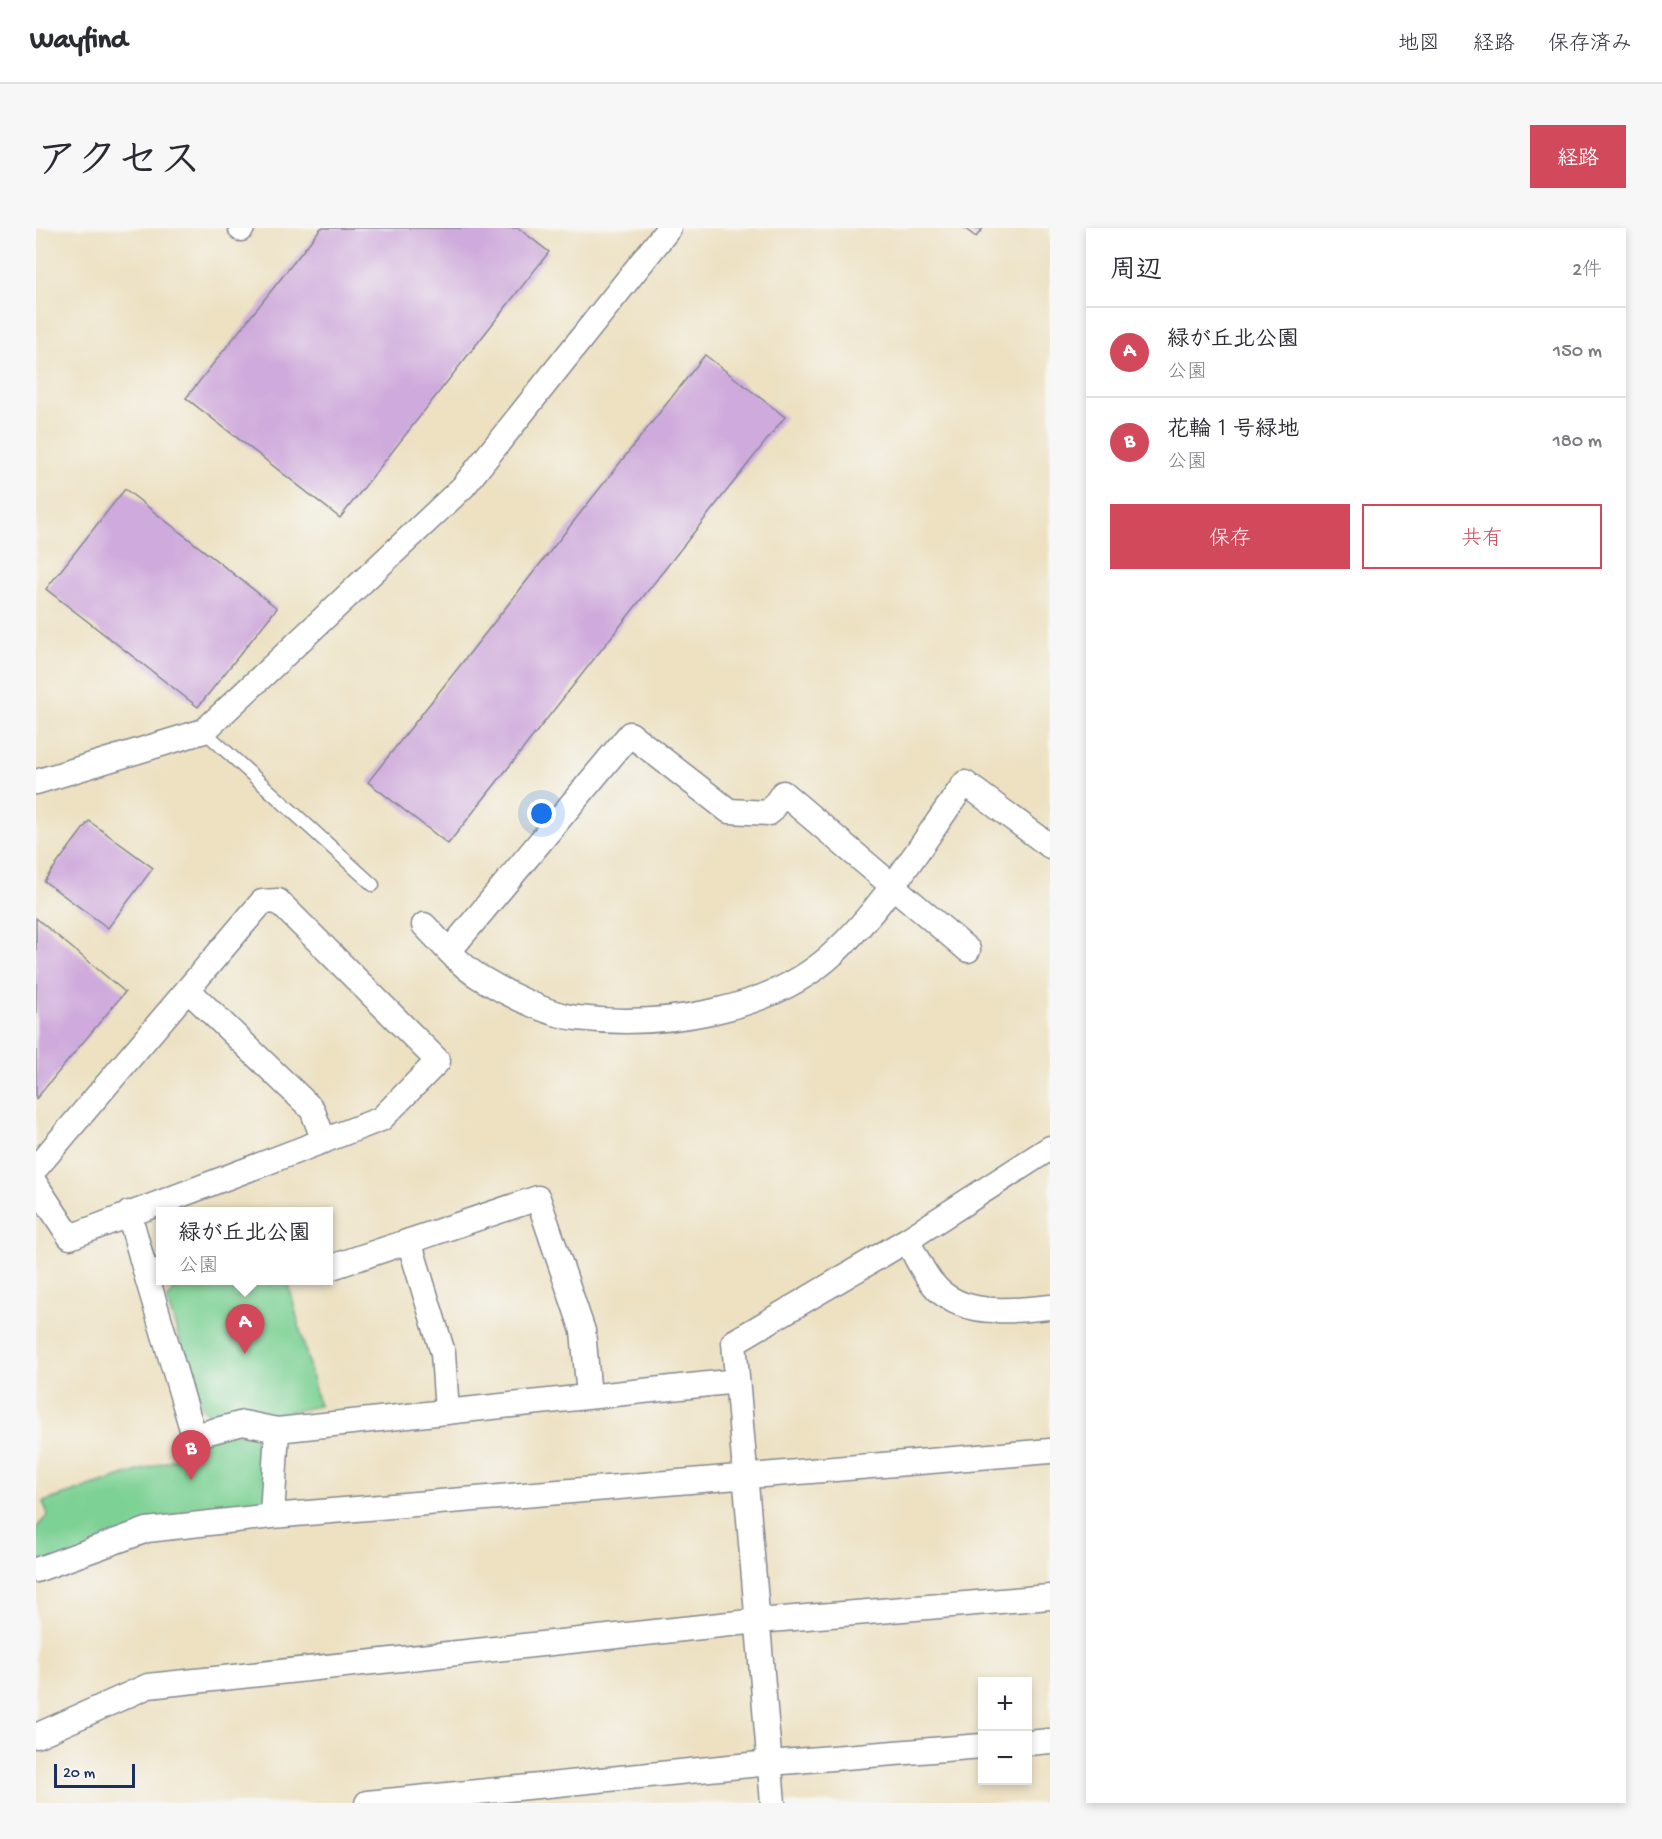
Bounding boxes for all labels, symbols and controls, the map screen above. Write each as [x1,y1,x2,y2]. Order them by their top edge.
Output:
text: Wayfind [30,25,127,58]
text: 地図 [1398,33,1440,58]
text: 経路 [1473,33,1515,58]
text: 保存済み [1548,33,1632,58]
button: 経路 [1530,125,1626,188]
text: アクセス [36,140,201,189]
text: 周辺 [1110,257,1162,288]
text: 2件 [1572,260,1602,283]
text: 緑が丘北公園 [1167,328,1299,354]
text: A [1124,341,1135,364]
text: 150 m [1553,341,1602,364]
text: 公園 [1167,362,1207,385]
text: 花輪１号緑地 [1167,418,1299,444]
text: B [1124,431,1135,454]
text: 180 m [1553,431,1602,454]
text: 公園 [1167,452,1207,475]
button: 保存 [1110,504,1350,569]
button: 共有 [1362,504,1602,569]
your location [527,799,556,828]
popup [156,1207,333,1285]
text: 緑が丘北公園 [178,1222,311,1248]
text: 公園 [178,1256,218,1279]
pin: A [226,1304,264,1354]
pin: B [172,1430,210,1480]
map controls [978,1677,1032,1785]
button: + [978,1677,1032,1731]
button: − [978,1731,1032,1785]
scale bar [54,1761,135,1788]
text: 20 m [63,1765,95,1784]

